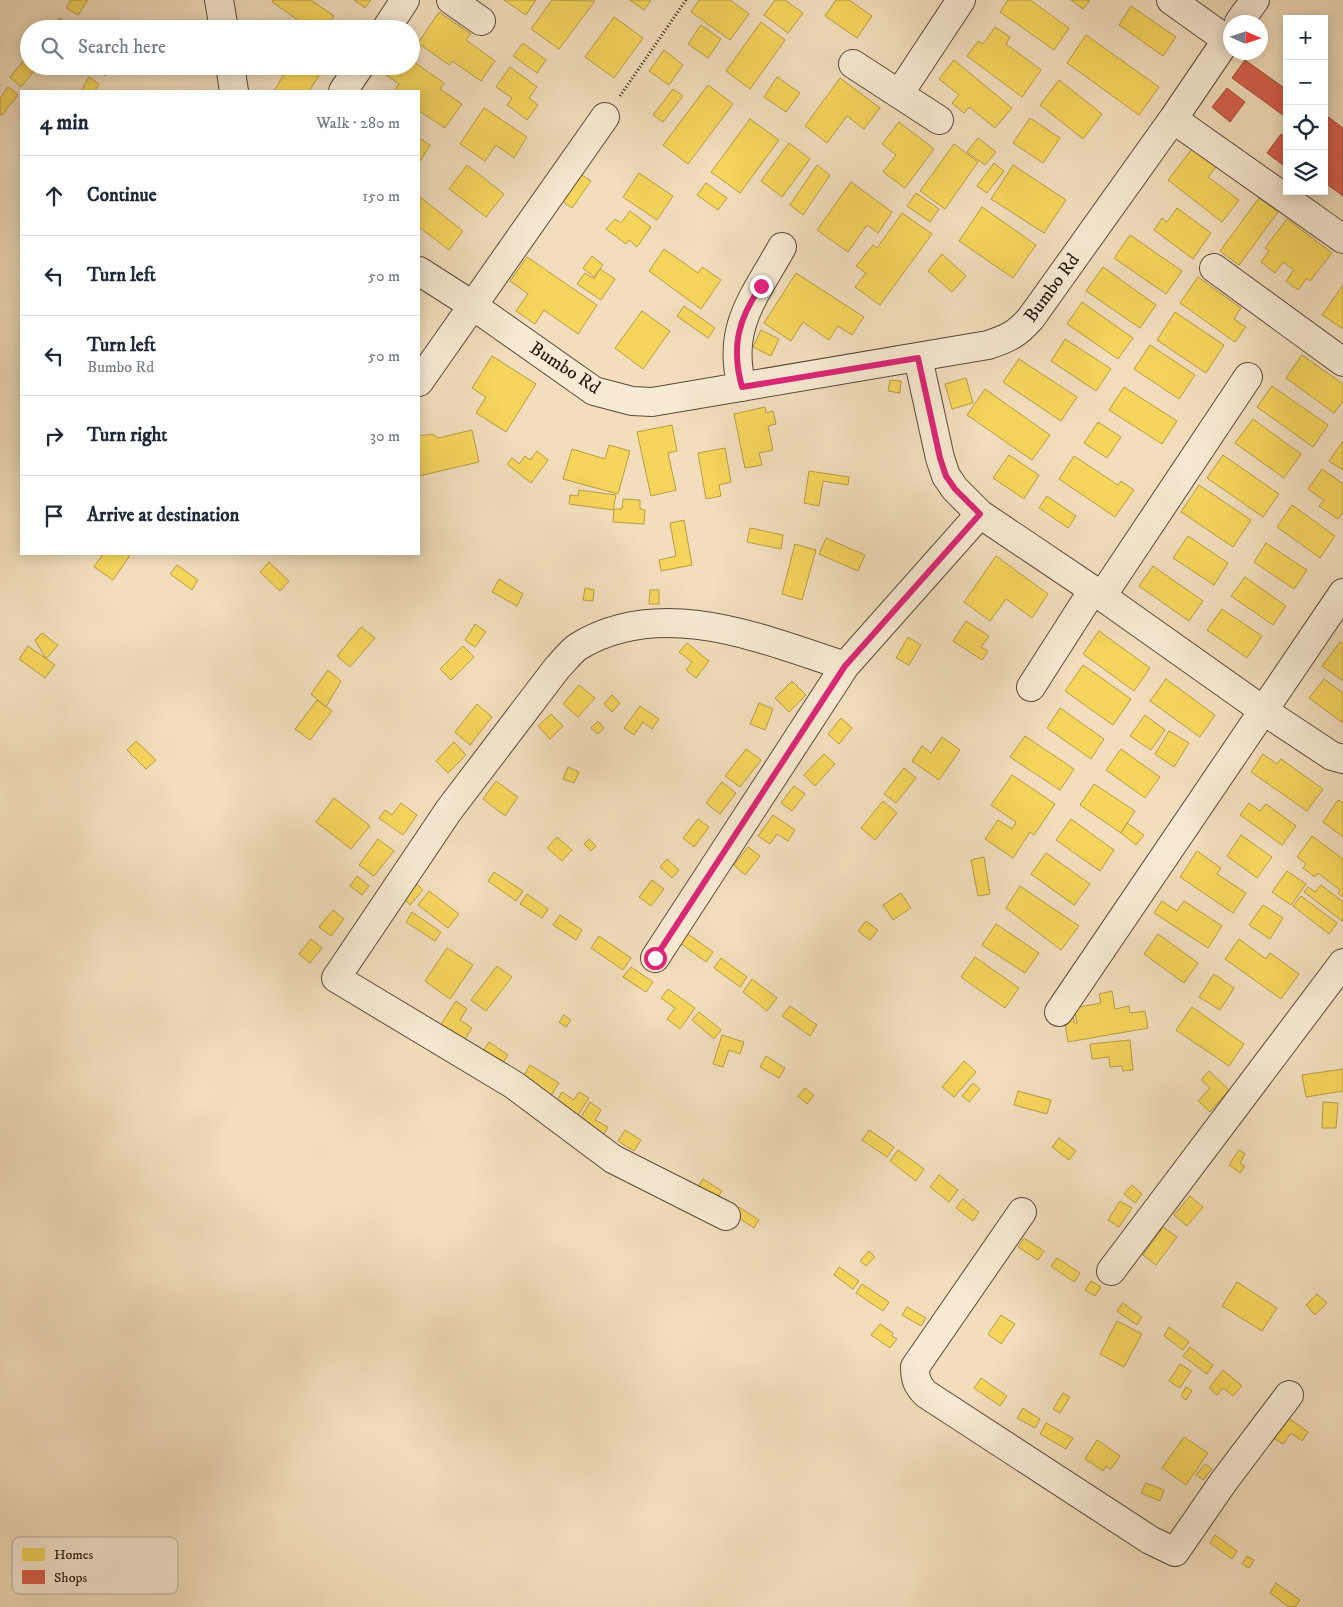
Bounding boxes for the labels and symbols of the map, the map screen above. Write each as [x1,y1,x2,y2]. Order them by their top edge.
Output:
north arrow [1223,15,1268,60]
street label: Bumbo Rd [1019,249,1085,327]
route end [750,275,773,298]
street label: Bumbo Rd [525,337,605,400]
route start [644,947,667,970]
legend [12,1537,178,1594]
text: Homes [54,1546,94,1564]
text: Shops [54,1569,87,1587]

